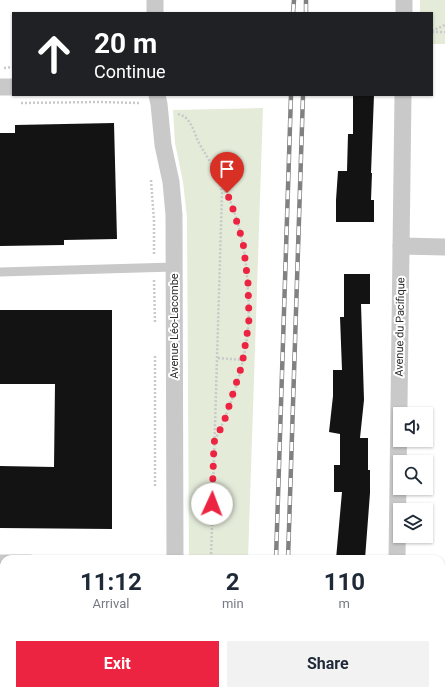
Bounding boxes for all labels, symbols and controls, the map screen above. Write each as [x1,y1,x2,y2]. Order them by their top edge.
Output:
text: 20 m [94,27,157,60]
icon: ahead [28,28,80,80]
text: Continue [94,61,166,82]
pin [210,152,244,193]
icon: arrive [216,158,238,180]
street label: Avenue Léo-Lacombe [168,273,181,379]
street label: Avenue du Pacifique [393,277,407,377]
map controls [393,407,433,543]
button: sound [393,407,433,447]
button: search [393,455,433,495]
position arrow [191,483,233,525]
button: layers [393,503,433,543]
text: 11:12 [80,568,142,596]
text: 2 [226,568,240,596]
text: 110 [324,568,365,596]
text: Arrival [92,596,129,611]
text: min [222,596,244,611]
text: m [339,596,350,611]
button: Exit [16,641,219,687]
button: Share [227,641,429,687]

